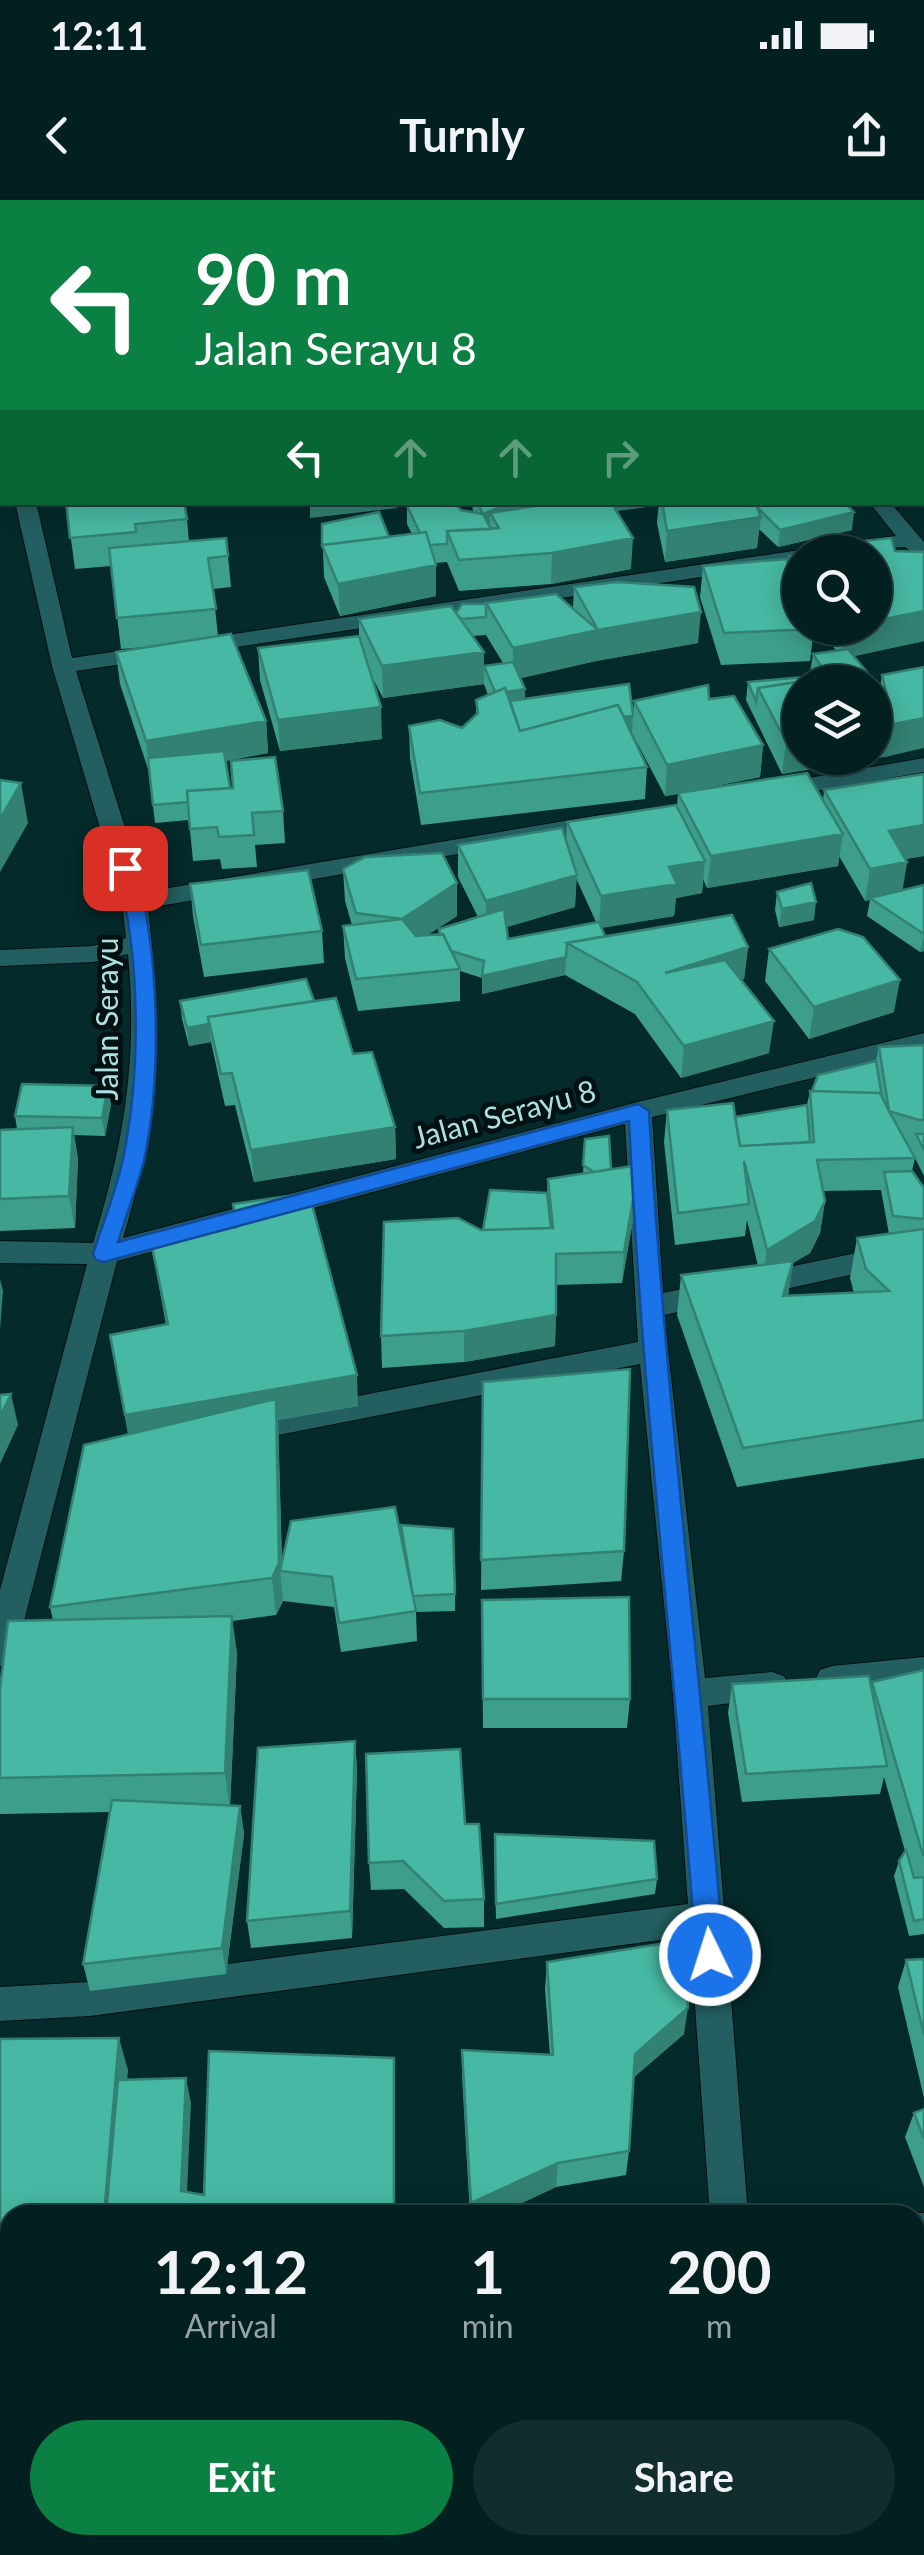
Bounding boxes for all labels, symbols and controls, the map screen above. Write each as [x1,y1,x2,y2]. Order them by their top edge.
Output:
text: 12:11 [50,12,148,58]
icon: back [30,108,85,163]
text: Turnly [399,108,525,162]
icon: share [839,108,894,163]
text: 90 m [195,236,352,320]
icon: left [30,240,160,370]
text: Jalan Serayu 8 [195,321,477,375]
icon: left [278,430,333,485]
icon: ahead [383,430,438,485]
icon: ahead [488,430,543,485]
icon: right [593,430,648,485]
map controls [782,535,892,775]
button: search [782,535,892,645]
button: layers [782,665,892,775]
pin [83,826,168,911]
icon: arrive [98,841,153,896]
street label: Jalan Serayu [88,938,124,1100]
street label: Jalan Serayu 8 [409,1071,599,1155]
position arrow [658,1903,762,2007]
text: 12:12 [154,2235,308,2307]
text: 1 [470,2235,505,2307]
text: 200 [667,2235,771,2307]
text: Arrival [185,2306,277,2345]
text: min [462,2306,514,2345]
text: m [706,2306,732,2345]
button: Exit [30,2420,453,2535]
button: Share [473,2420,895,2535]

